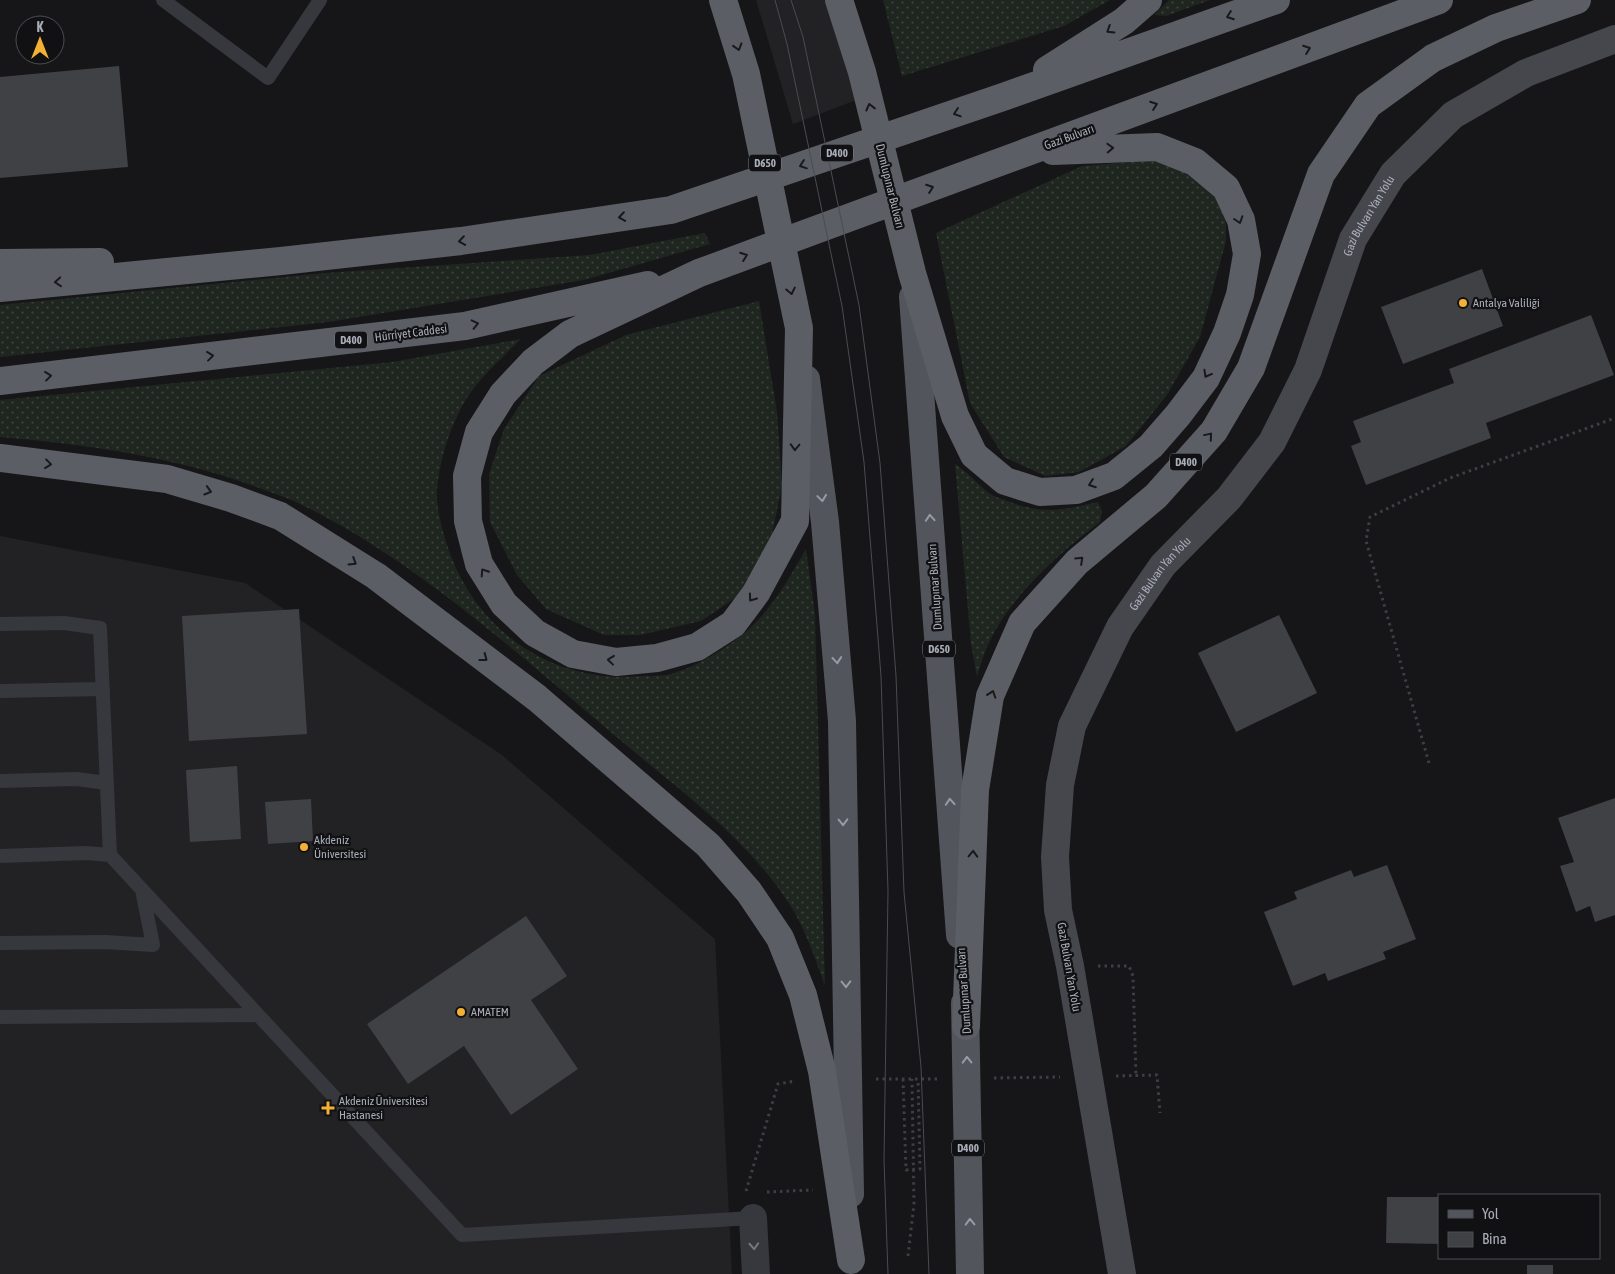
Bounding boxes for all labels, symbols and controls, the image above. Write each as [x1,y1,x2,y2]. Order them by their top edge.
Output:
one-way arrow [1226,10,1235,20]
north arrow [15,15,65,65]
text: K [37,19,44,35]
one-way arrow [1106,24,1115,33]
one-way arrow [732,42,742,50]
one-way arrow [1302,45,1311,55]
one-way arrow [1150,101,1158,111]
one-way arrow [866,104,876,112]
one-way arrow [953,107,962,117]
street label: Gazi Bulvarı [1042,122,1096,152]
street label: Dumlupınar Bulvarı [873,142,907,230]
one-way arrow [1106,143,1114,153]
road number: D400 [821,144,853,162]
road number: D650 [749,154,781,172]
one-way arrow [799,159,808,169]
street label: Gazi Bulvarı Yan Yolu [1341,173,1397,258]
one-way arrow [925,184,933,194]
one-way arrow [618,211,626,222]
one-way arrow [1234,215,1244,224]
one-way arrow [457,235,466,245]
one-way arrow [740,252,748,262]
one-way arrow [54,276,62,287]
one-way arrow [786,286,796,295]
place label: Antalya Valiliği [1473,296,1540,310]
marker: Antalya Valiliği [1457,297,1469,309]
one-way arrow [471,319,480,330]
street label: Hürriyet Caddesi [374,322,448,344]
road number: D400 [335,332,367,348]
one-way arrow [206,351,214,362]
one-way arrow [1203,369,1213,378]
one-way arrow [45,371,53,382]
one-way arrow [1204,432,1213,441]
one-way arrow [790,443,801,451]
road number: D400 [1170,454,1202,471]
one-way arrow [45,458,53,469]
one-way arrow [1088,478,1096,488]
one-way arrow [204,485,212,495]
one-way arrow [816,494,827,502]
one-way arrow [924,514,935,522]
street label: Gazi Bulvarı Yan Yolu [1127,534,1194,613]
street label: Dumlupınar Bulvarı [925,543,945,631]
one-way arrow [348,555,357,565]
one-way arrow [1074,557,1083,566]
one-way arrow [480,568,490,577]
one-way arrow [750,592,758,601]
road number: D650 [923,641,955,658]
one-way arrow [478,652,487,660]
one-way arrow [607,655,615,666]
one-way arrow [831,656,842,664]
one-way arrow [986,690,996,698]
one-way arrow [945,798,956,806]
one-way arrow [838,818,849,826]
place label: Akdeniz Üniversitesi [314,833,366,861]
marker: Akdeniz Üniversitesi [298,841,310,853]
one-way arrow [968,850,978,858]
street label: Gazi Bulvarı Yan Yolu [1054,921,1084,1013]
street label: Dumlupınar Bulvarı [954,947,974,1035]
one-way arrow [841,981,851,989]
place label: AMATEM [471,1005,509,1019]
marker: AMATEM [455,1006,467,1018]
one-way arrow [962,1055,972,1063]
place label: Akdeniz Üniversitesi Hastanesi [339,1094,428,1122]
marker: Akdeniz Üniversitesi Hastanesi [321,1101,335,1115]
road number: D400 [952,1140,984,1156]
legend [1438,1194,1600,1259]
text: Yol [1482,1205,1499,1222]
one-way arrow [964,1218,975,1226]
text: Bina [1482,1230,1507,1247]
one-way arrow [749,1242,760,1250]

